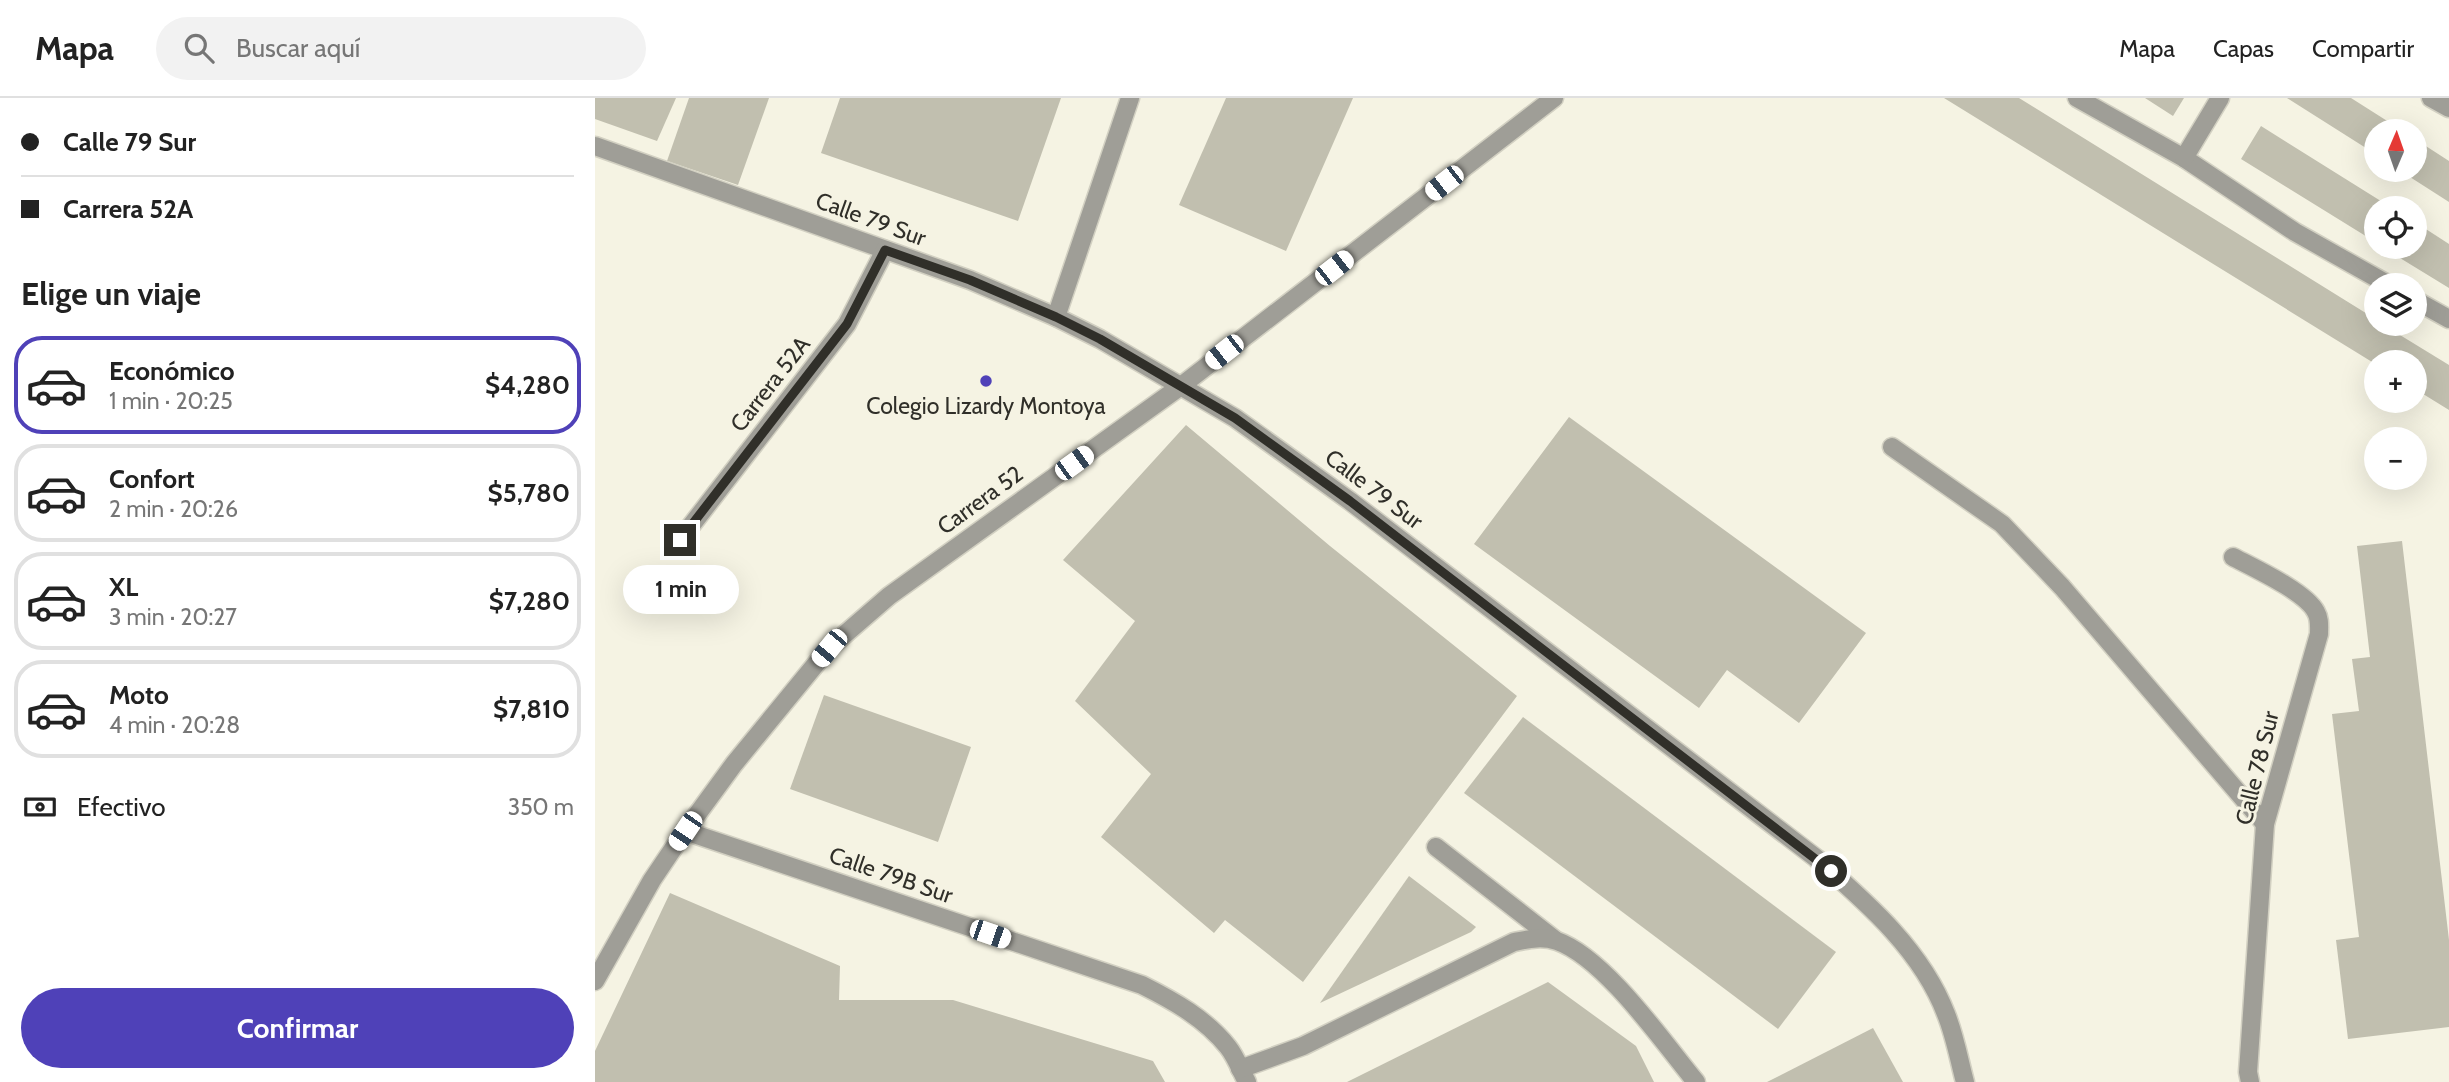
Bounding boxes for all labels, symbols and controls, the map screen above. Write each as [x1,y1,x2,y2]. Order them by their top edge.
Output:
search box [156,17,646,80]
text: Mapa [35,28,114,68]
icon: search [180,29,218,67]
text: Buscar aquí [236,32,360,64]
text: Mapa [2119,34,2175,63]
text: Capas [2213,34,2274,63]
text: Compartir [2312,34,2414,63]
north arrow [2364,119,2427,182]
map controls [2364,119,2427,490]
text: Calle 79 Sur [63,126,196,158]
car [1421,162,1468,204]
street label: Calle 79 Sur [812,186,931,252]
text: Carrera 52A [63,193,193,225]
button: locate [2364,196,2427,259]
car [1311,247,1358,289]
button: layers [2364,273,2427,336]
text: Elige un viaje [21,274,201,313]
street label: Carrera 52A [724,331,816,437]
car [1201,331,1248,373]
button: + [2364,350,2427,413]
icon: car [25,354,88,417]
text: Económico [109,355,235,387]
text: $4,280 [485,369,570,401]
marker: Colegio Lizardy Montoya [978,373,994,389]
text: 1 min · 20:25 [109,387,233,415]
place label: Colegio Lizardy Montoya [866,392,1106,420]
button: − [2364,427,2427,490]
car [1051,442,1098,484]
street label: Calle 79 Sur [1320,443,1429,535]
street label: Carrera 52 [932,460,1028,540]
icon: car [25,462,88,525]
text: Confort [109,463,195,495]
text: $5,780 [488,477,570,509]
text: 2 min · 20:26 [109,495,238,523]
route end [664,524,696,556]
callout: 1 min [622,564,738,614]
icon: car [25,570,88,633]
text: XL [109,571,138,603]
text: 1 min [655,575,707,603]
text: $7,280 [489,585,570,617]
text: 3 min · 20:27 [109,603,237,631]
car [808,625,851,671]
icon: car [25,678,88,741]
text: Moto [109,679,169,711]
text: $7,810 [493,693,570,725]
street label: Calle 78 Sur [2229,708,2285,828]
text: 4 min · 20:28 [109,711,240,739]
icon: cash [21,788,59,826]
text: Efectivo [77,791,166,823]
text: 350 m [508,793,574,821]
car [665,808,706,854]
street label: Calle 79B Sur [825,841,957,909]
route start [1815,855,1847,887]
car [967,917,1014,951]
button: Confirmar [21,988,574,1068]

